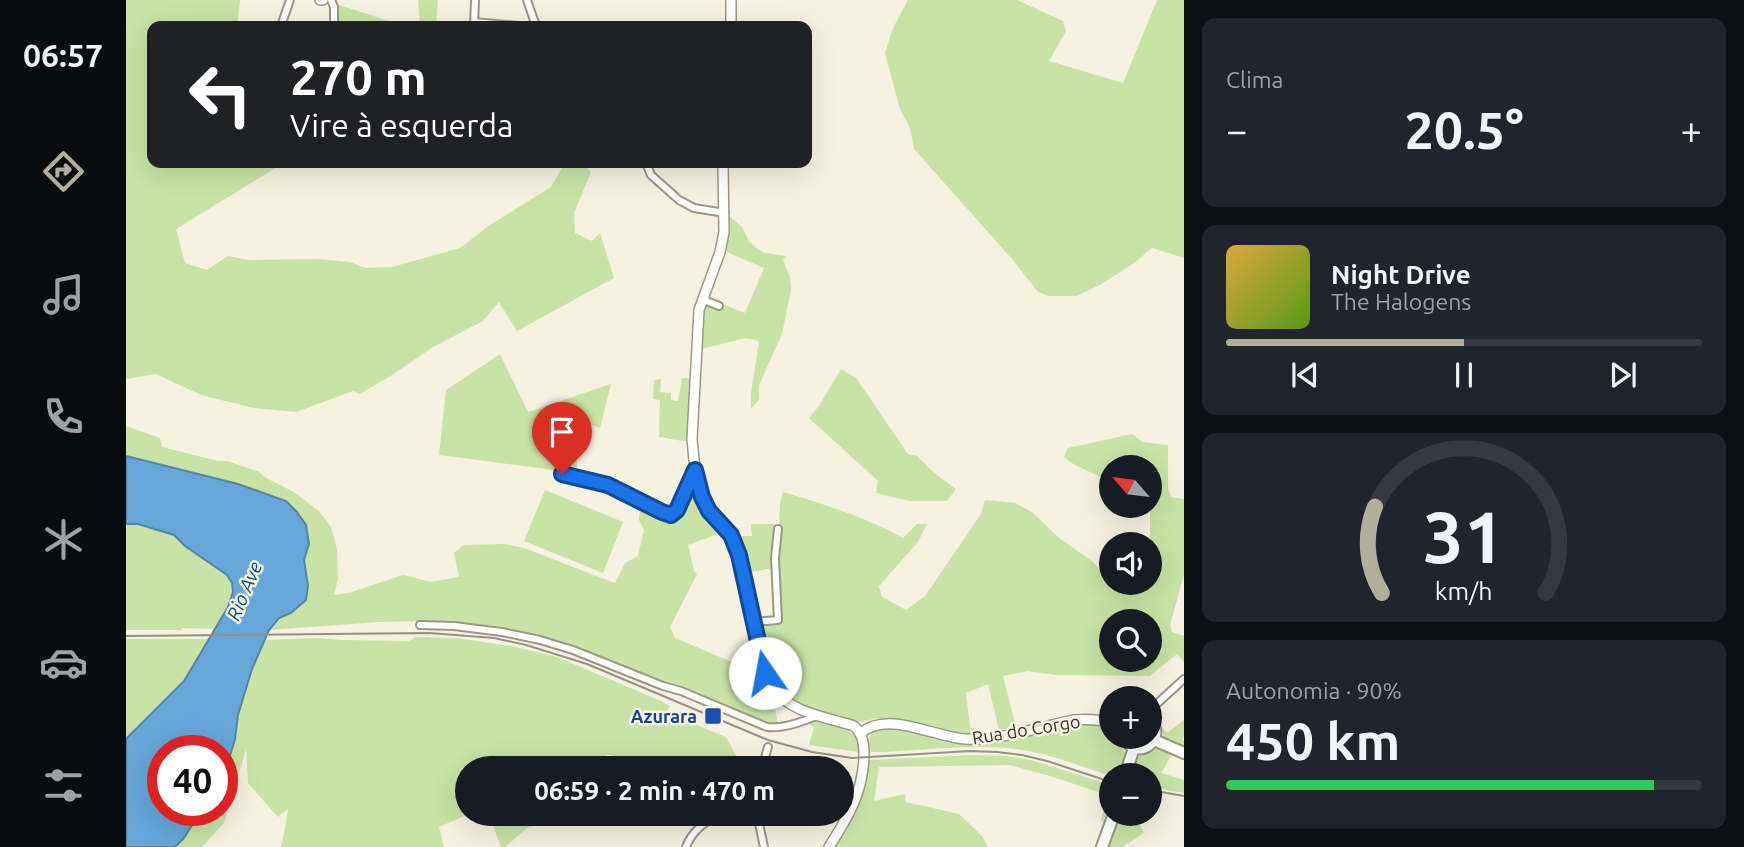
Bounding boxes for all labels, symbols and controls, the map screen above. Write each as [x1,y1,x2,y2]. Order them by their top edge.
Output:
text: 06:57 [23,37,103,73]
icon: left [175,49,266,140]
text: 270 m [290,49,427,104]
text: Clima [1226,67,1283,92]
text: 20.5° [1404,101,1524,159]
text: Vire à esquerda [290,107,513,143]
text: − [1226,109,1247,151]
text: + [1681,109,1702,151]
icon: directions [39,147,88,196]
text: Night Drive [1331,260,1471,289]
icon: music [39,270,88,319]
text: The Halogens [1331,289,1471,314]
icon: previous [1286,356,1324,394]
icon: pause [1445,356,1483,394]
icon: next [1604,356,1642,394]
icon: phone [39,392,88,441]
pin [532,402,592,474]
icon: arrive [543,413,581,451]
north arrow [1099,455,1162,518]
map controls [1099,455,1162,826]
text: 31 [1423,496,1505,578]
icon: climate [39,515,88,564]
button: sound [1099,532,1162,595]
water label: Rio Ave [222,558,266,623]
text: km/h [1435,577,1493,605]
button: search [1099,609,1162,672]
position arrow [728,636,802,710]
icon: car [39,638,88,687]
text: Autonomia · 90% [1226,678,1402,703]
button: + [1099,686,1162,749]
place label: Azurara [631,706,697,726]
marker: Azurara [703,706,723,726]
street label: Rua do Corgo [970,711,1082,747]
text: 450 km [1226,712,1400,770]
speed limit sign: 40 [147,735,238,826]
icon: filters [39,761,88,810]
button: − [1099,763,1162,826]
text: 06:59 · 2 min · 470 m [534,776,775,805]

